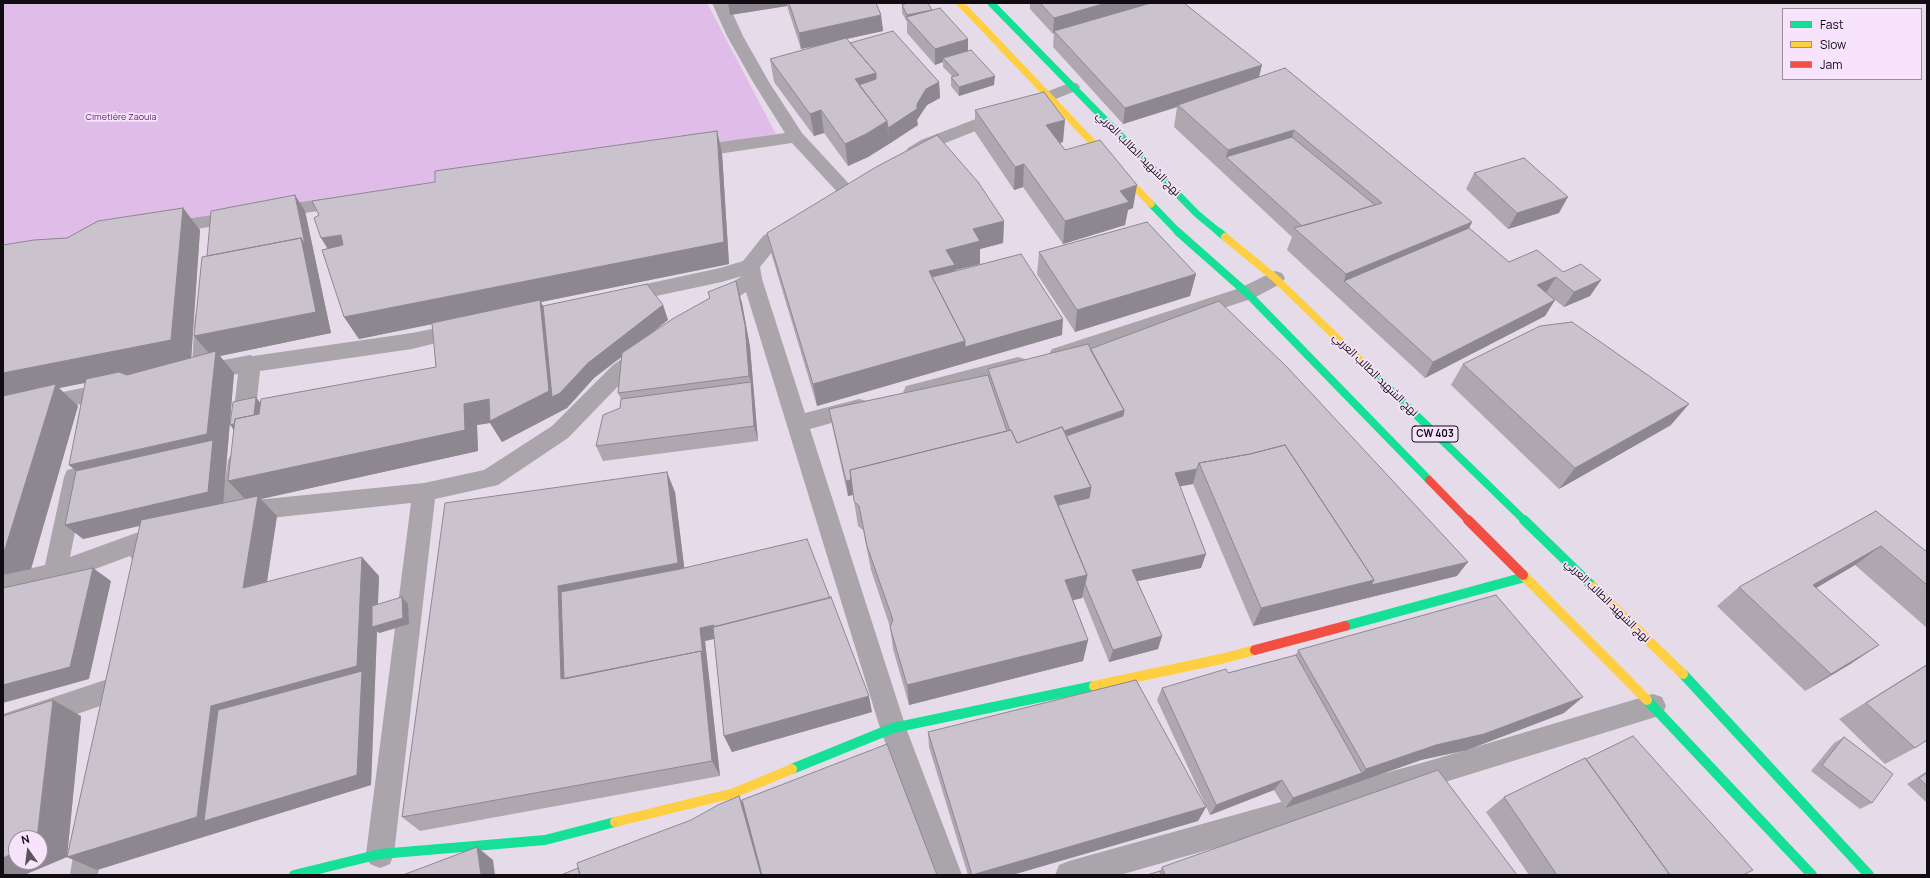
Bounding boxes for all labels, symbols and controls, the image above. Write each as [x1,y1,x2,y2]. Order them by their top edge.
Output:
legend [1782,8,1922,80]
text: Fast [1820,16,1844,33]
text: Slow [1820,36,1846,53]
text: Jam [1820,56,1842,73]
street label: نهج الشهيد الطالب العربي [1093,109,1183,199]
park label: Cimetière Zaouia [86,112,156,122]
street label: نهج الشهيد الطالب العربي [1329,331,1421,419]
road number: CW 403 [1412,426,1458,442]
street label: نهج الشهيد الطالب العربي [1561,557,1653,645]
north arrow [8,830,48,870]
text: N [20,831,31,847]

